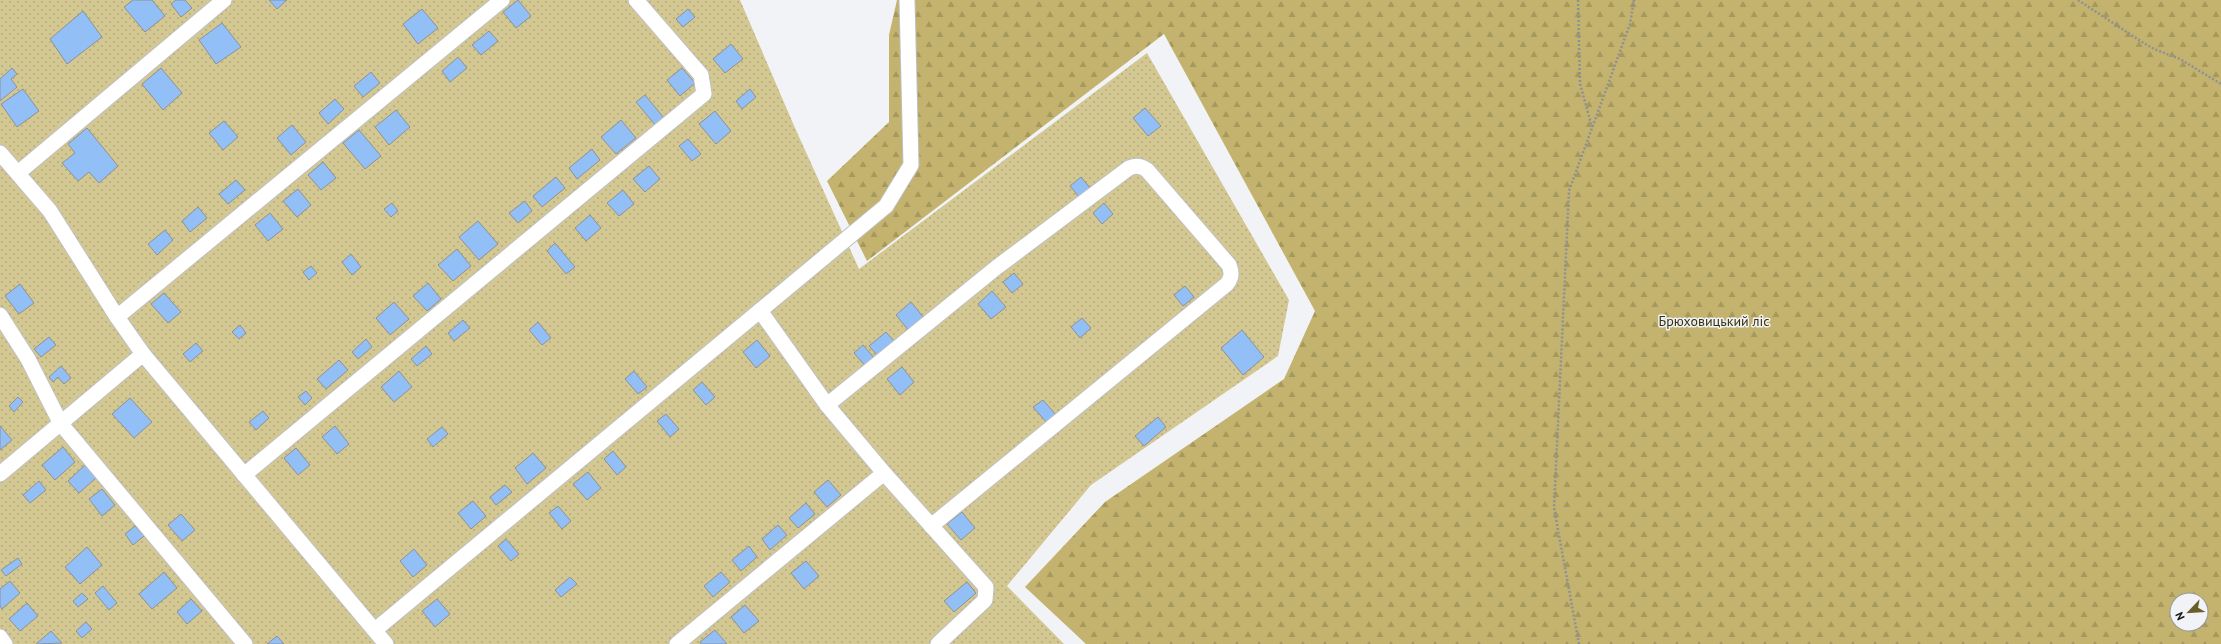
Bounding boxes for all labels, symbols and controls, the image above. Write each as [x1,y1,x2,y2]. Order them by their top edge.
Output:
park label: Брюховицький ліс [1658,312,1770,330]
north arrow [2169,592,2209,632]
text: N [2172,610,2188,622]

